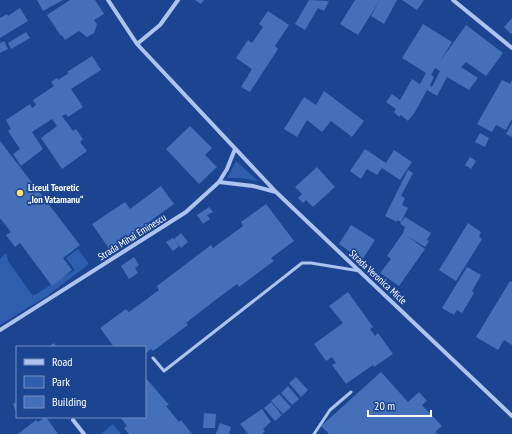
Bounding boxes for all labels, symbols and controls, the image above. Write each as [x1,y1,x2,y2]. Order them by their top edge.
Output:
place label: Liceul Teoretic „Ion Vatamanu“ [28,181,84,206]
marker: Liceul Teoretic „Ion Vatamanu“ [15,188,25,198]
street label: Strada Mihai Eminescu [95,211,169,263]
street label: Strada Veronica Micle [346,247,410,307]
legend [16,346,146,418]
text: Road [52,354,72,369]
text: Park [52,374,70,389]
scale bar [368,392,431,418]
text: Building [52,394,87,409]
text: 20 m [374,398,395,413]

